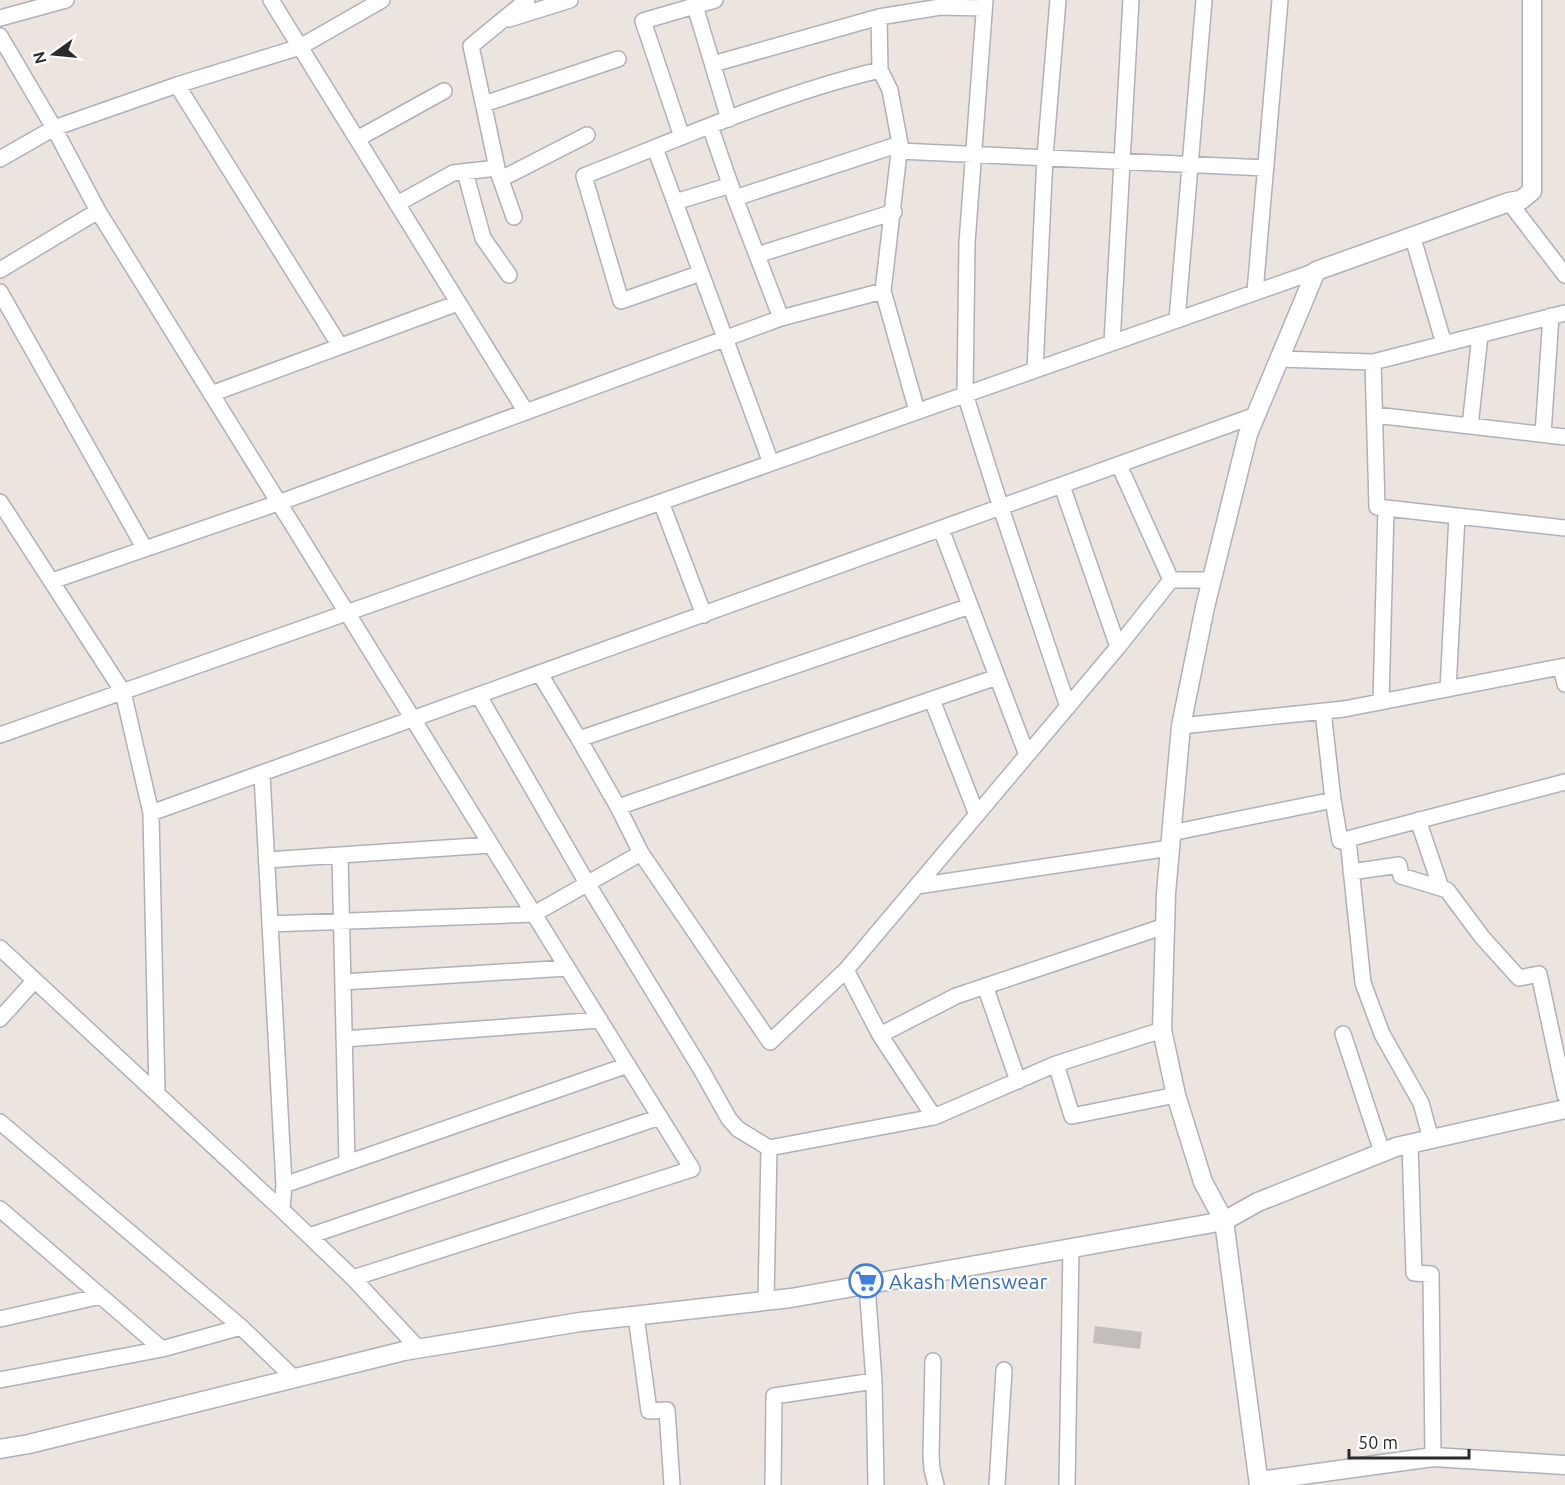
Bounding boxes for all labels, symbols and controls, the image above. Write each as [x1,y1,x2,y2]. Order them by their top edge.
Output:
north arrow [24,24,84,84]
text: N [29,50,50,66]
supermarket icon: Akash Menswear [848,1263,884,1299]
place label: Akash Menswear [889,1269,1048,1293]
scale bar [1349,1422,1469,1460]
text: 50 m [1358,1432,1398,1452]

